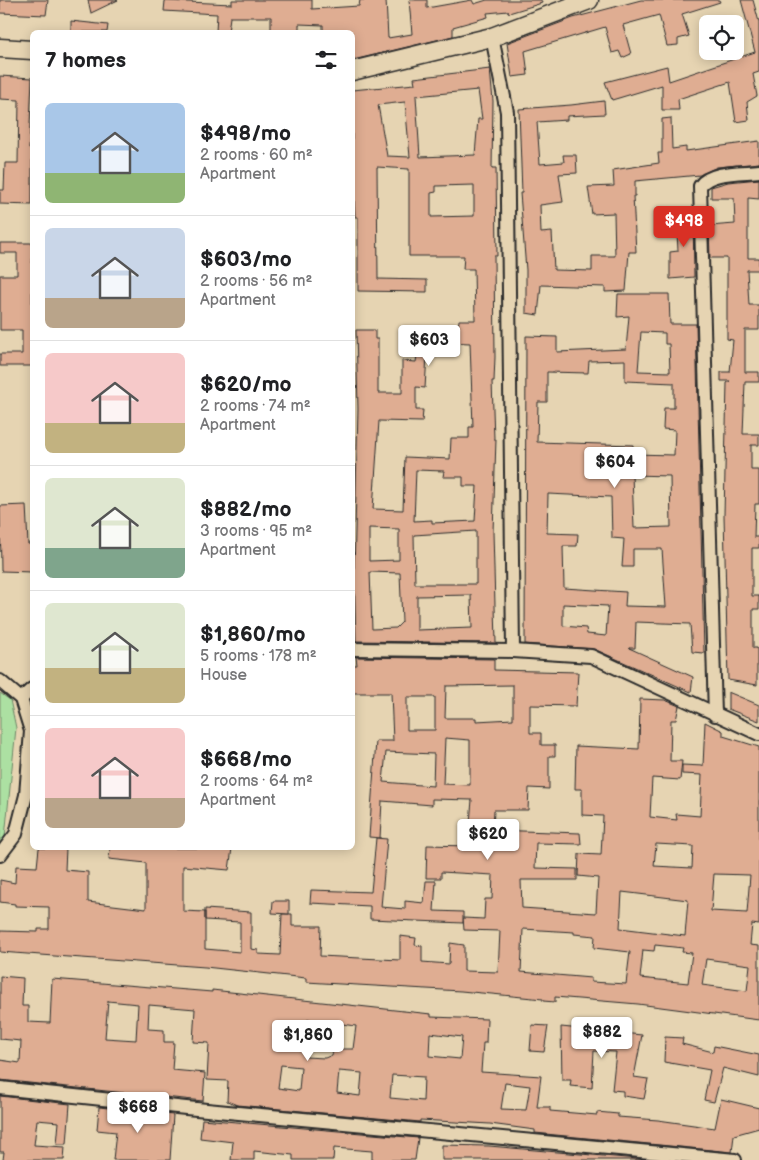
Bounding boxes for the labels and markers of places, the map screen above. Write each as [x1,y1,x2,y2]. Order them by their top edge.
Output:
pin: $498 [654,206,714,248]
pin: $603 [399,324,459,367]
pin: $604 [585,446,645,489]
pin: $620 [458,818,518,861]
pin: $882 [572,1016,632,1059]
pin: $1,860 [267,1020,349,1062]
pin: $668 [108,1092,168,1134]

